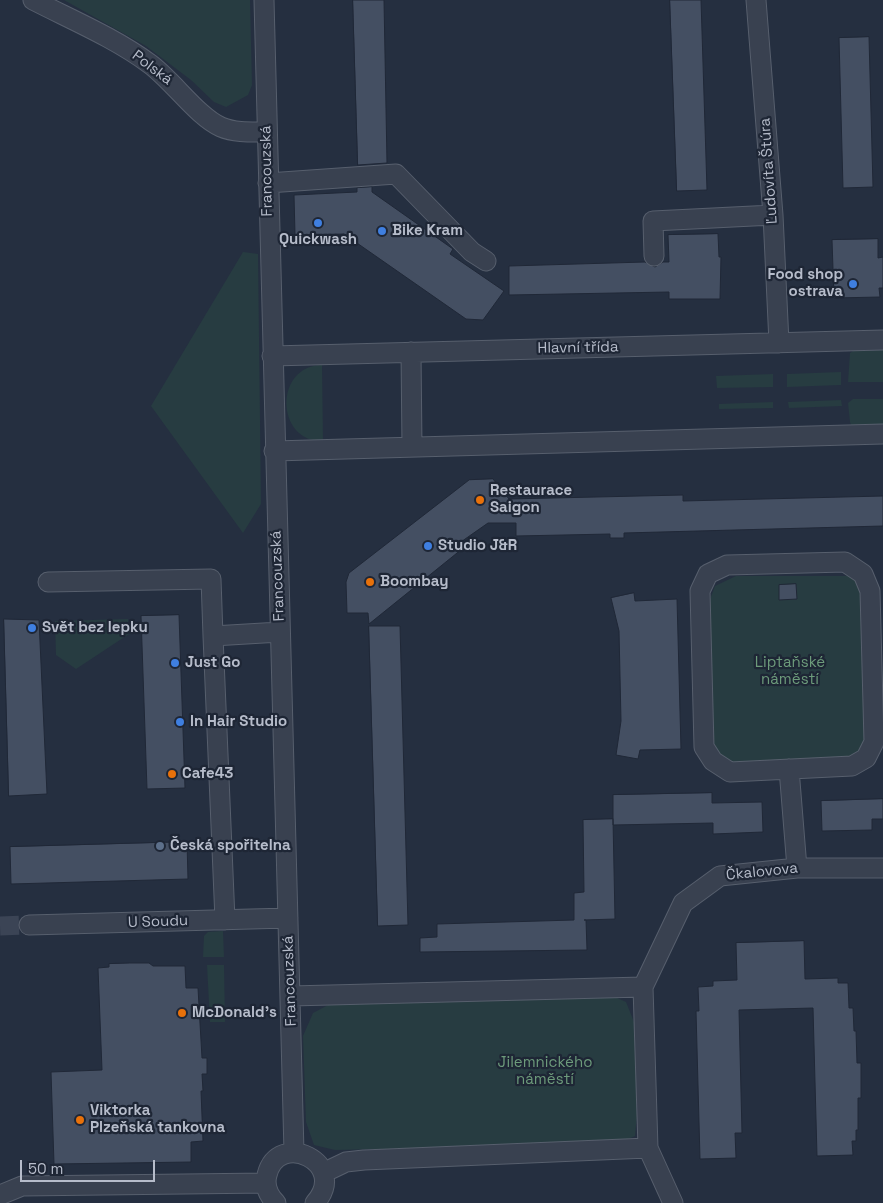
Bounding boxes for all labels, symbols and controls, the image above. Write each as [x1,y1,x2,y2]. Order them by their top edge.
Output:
street label: Polská [128,47,176,89]
street label: Ľudovíta Štúra [756,117,782,225]
street label: Francouzská [257,125,277,217]
marker: Quickwash [312,217,324,229]
place label: Bike Kram [392,222,463,240]
marker: Bike Kram [376,225,388,237]
place label: Quickwash [279,231,357,249]
place label: Food shop ostrava [767,266,843,301]
marker: Food shop ostrava [847,278,859,290]
street label: Hlavní třída [537,338,619,358]
place label: Restaurace Saigon [490,482,572,517]
marker: Restaurace Saigon [474,494,486,506]
street label: Francouzská [267,530,289,622]
place label: Studio J&R [438,537,517,555]
marker: Studio J&R [422,540,434,552]
place label: Boombay [380,573,448,591]
marker: Boombay [364,576,376,588]
place label: Svět bez lepku [42,619,148,637]
marker: Svět bez lepku [26,622,38,634]
place label: Just Go [185,654,240,672]
park label: Liptaňské náměstí [755,654,825,689]
marker: Just Go [169,657,181,669]
place label: In Hair Studio [190,713,287,731]
marker: In Hair Studio [174,716,186,728]
place label: Cafe43 [182,765,233,783]
marker: Cafe43 [166,768,178,780]
place label: Česká spořitelna [170,837,291,855]
marker: Česká spořitelna [154,840,166,852]
street label: Čkalovova [725,859,799,885]
street label: U Soudu [128,912,188,932]
street label: Francouzská [279,935,301,1027]
place label: McDonald's [192,1004,277,1022]
marker: McDonald's [176,1007,188,1019]
park label: Jilemnického náměstí [498,1054,592,1089]
place label: Viktorka Plzeňská tankovna [90,1102,225,1137]
marker: Viktorka Plzeňská tankovna [74,1114,86,1126]
scale bar [22,1150,158,1182]
text: 50 m [28,1159,63,1178]

